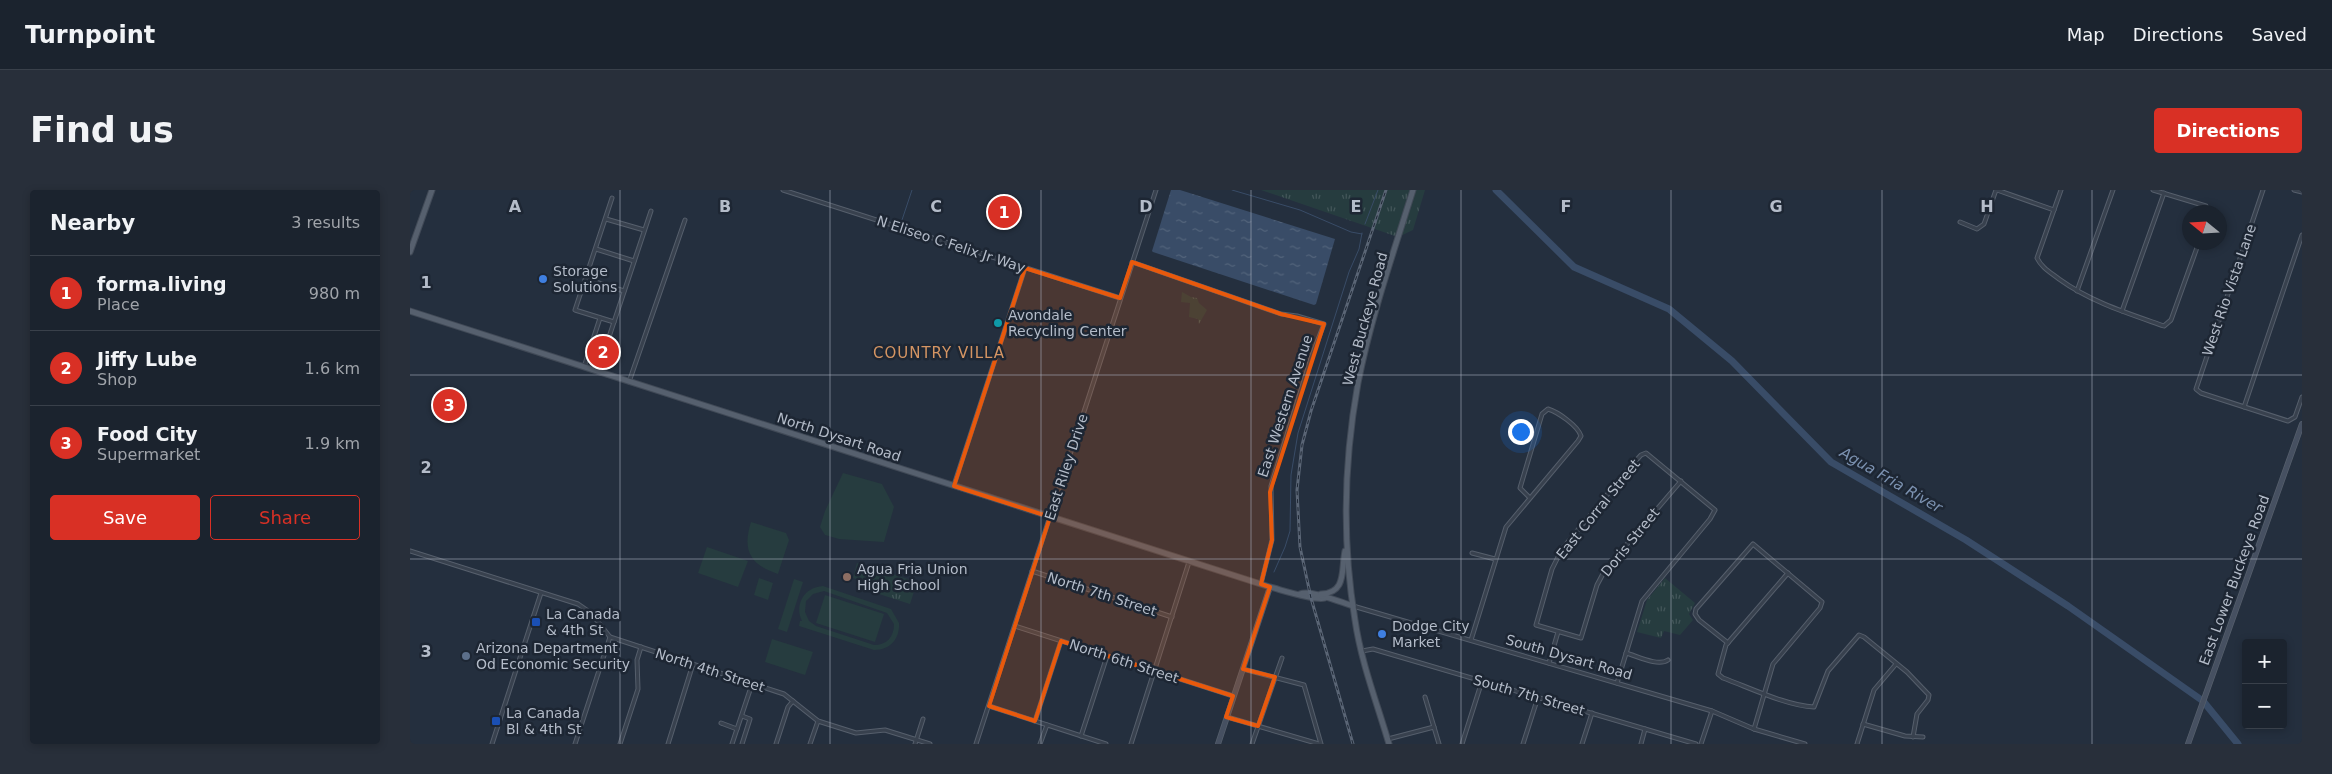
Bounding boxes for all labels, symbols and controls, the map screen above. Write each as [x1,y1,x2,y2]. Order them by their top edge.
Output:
text: Turnpoint [25,21,155,49]
text: Map [2067,24,2105,45]
text: Directions [2133,24,2223,45]
text: Saved [2251,24,2307,45]
button: Directions [2154,108,2302,153]
text: Find us [30,110,174,150]
pin: 1 [988,193,1020,231]
text: A [509,197,522,216]
text: B [719,197,731,216]
text: C [930,197,942,216]
text: D [1139,197,1153,216]
text: E [1351,197,1361,216]
text: F [1561,197,1571,216]
text: G [1769,197,1783,216]
text: H [1980,197,1994,216]
north arrow [2182,205,2227,250]
text: Nearby [50,211,135,235]
street label: N Eliseo C Felix Jr Way [875,212,1027,276]
text: 3 results [291,213,360,232]
street label: West Rio Vista Lane [2199,222,2259,358]
street label: West Buckeye Road [1339,250,1391,388]
place label: Storage Solutions [553,263,617,295]
text: forma.living [97,273,227,295]
text: 1 [420,273,432,292]
marker: Storage Solutions [537,273,549,285]
text: 1 [60,284,72,303]
text: 980 m [309,284,360,303]
text: Place [97,295,140,314]
place label: Avondale Recycling Center [1008,307,1127,339]
marker: Avondale Recycling Center [992,317,1004,329]
pin: 2 [587,333,619,371]
street label: East Western Avenue [1254,333,1316,479]
district label: COUNTRY VILLA [873,344,1005,362]
text: Jiffy Lube [97,348,197,370]
text: 2 [60,359,72,378]
text: 1.6 km [305,359,360,378]
text: Shop [97,370,137,389]
pin: 3 [433,386,465,424]
street label: North Dysart Road [775,409,903,465]
street label: East Riley Drive [1041,412,1091,522]
your location [1508,419,1534,445]
text: Food City [97,423,197,445]
text: 3 [60,434,72,453]
text: 1.9 km [305,434,360,453]
water label: Agua Fria River [1836,443,1946,517]
text: Supermarket [97,445,200,464]
street label: East Corral Street [1553,455,1643,562]
text: 2 [420,458,432,477]
street label: East Lower Buckeye Road [2196,493,2272,667]
button: Save [50,495,200,540]
button: Share [210,495,360,540]
street label: Doris Street [1598,504,1663,579]
place label: Agua Fria Union High School [857,561,968,593]
street label: North 7th Street [1045,569,1159,619]
marker: Agua Fria Union High School [841,571,853,583]
place label: La Canada & 4th St [546,606,620,638]
marker: La Canada & 4th St [530,616,542,628]
place label: Dodge City Market [1392,618,1470,650]
marker: Dodge City Market [1376,628,1388,640]
street label: South Dysart Road [1504,631,1634,683]
street label: North 6th Street [1067,636,1181,686]
map controls [2242,639,2287,729]
button: + [2242,639,2287,684]
place label: Arizona Department Od Economic Security [476,640,630,672]
text: 3 [420,642,432,661]
street label: North 4th Street [653,645,767,695]
marker: Arizona Department Od Economic Security [460,650,472,662]
street label: South 7th Street [1471,671,1587,719]
button: − [2242,684,2287,729]
place label: La Canada Bl & 4th St [506,705,582,737]
marker: La Canada Bl & 4th St [490,715,502,727]

